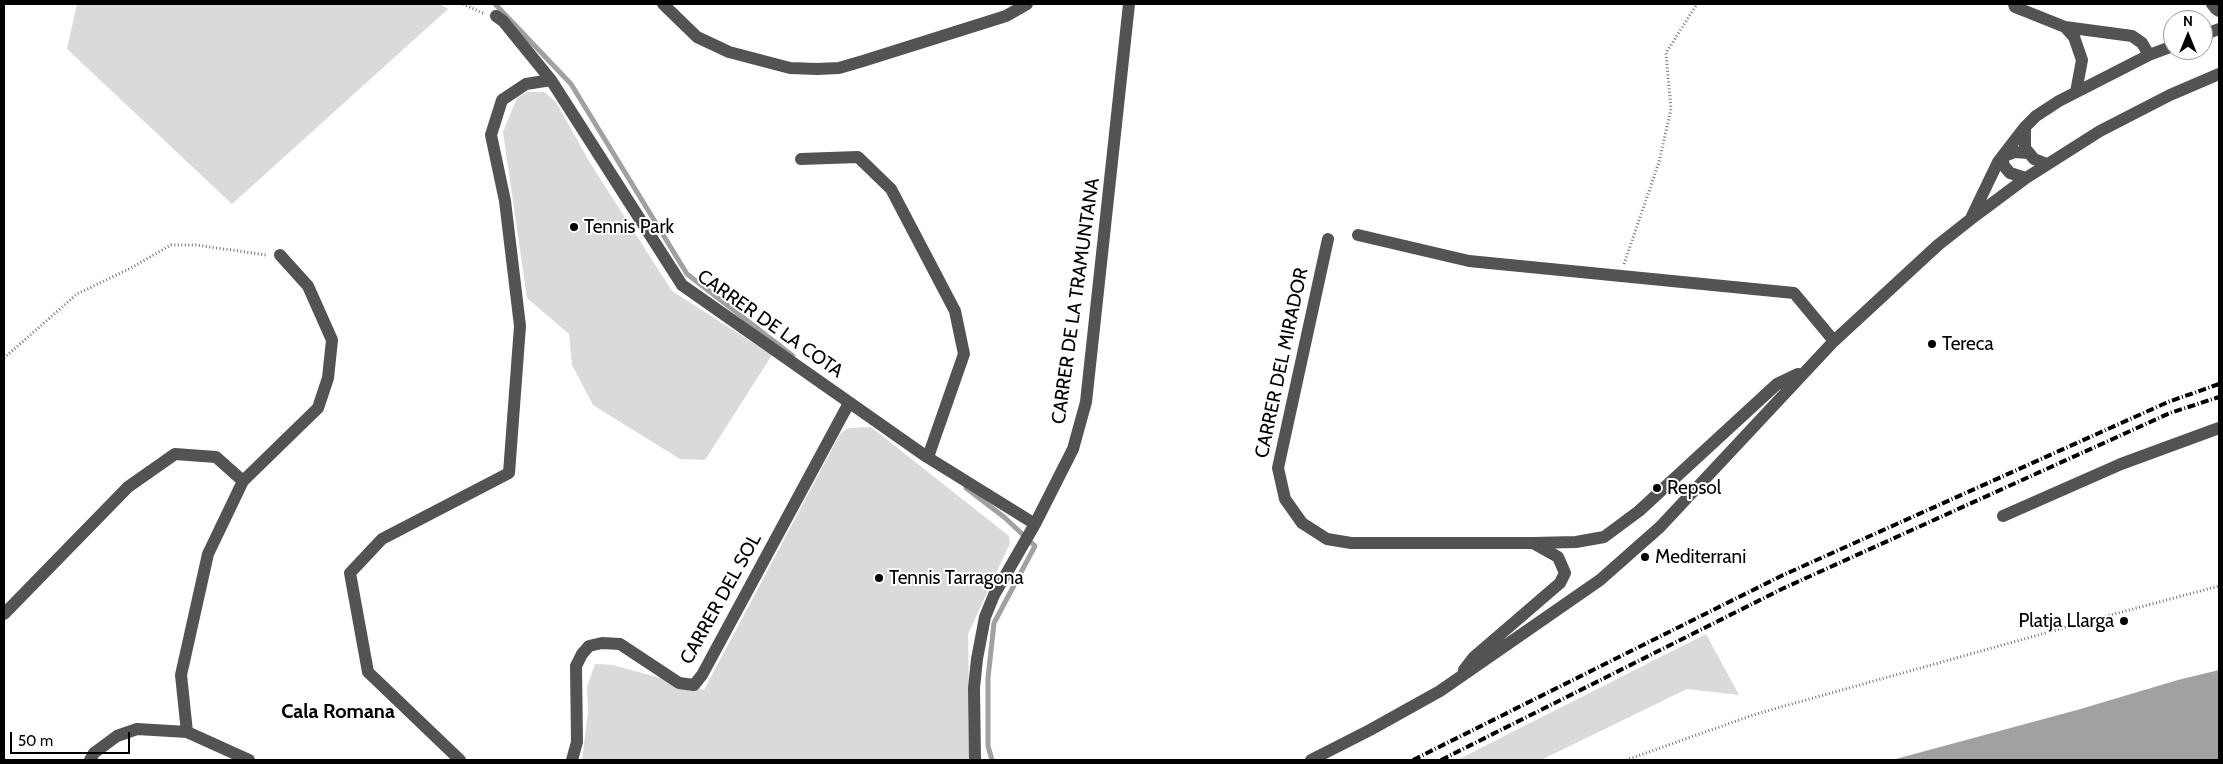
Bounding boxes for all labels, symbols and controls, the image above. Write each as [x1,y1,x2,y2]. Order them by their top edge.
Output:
north arrow [2163,10,2213,60]
text: N [2183,12,2193,30]
street label: CARRER DE LA TRAMUNTANA [1047,176,1105,426]
place label: Tennis Park [584,216,674,238]
marker: Tennis Park [568,221,580,233]
street label: CARRER DE LA COTA [693,265,847,383]
street label: CARRER DEL MIRADOR [1251,266,1313,460]
place label: Tereca [1942,333,1994,355]
marker: Tereca [1926,338,1938,350]
place label: Repsol [1667,477,1721,499]
marker: Repsol [1651,482,1663,494]
street label: CARRER DEL SOL [676,530,766,668]
place label: Mediterrani [1655,546,1746,568]
marker: Mediterrani [1639,551,1651,563]
place label: Tennis Tarragona [889,567,1024,589]
marker: Tennis Tarragona [873,572,885,584]
place label: Platja Llarga [2018,610,2114,632]
marker: Platja Llarga [2118,615,2130,627]
district label: Cala Romana [281,700,395,724]
scale bar [12,722,132,754]
text: 50 m [18,732,53,750]

